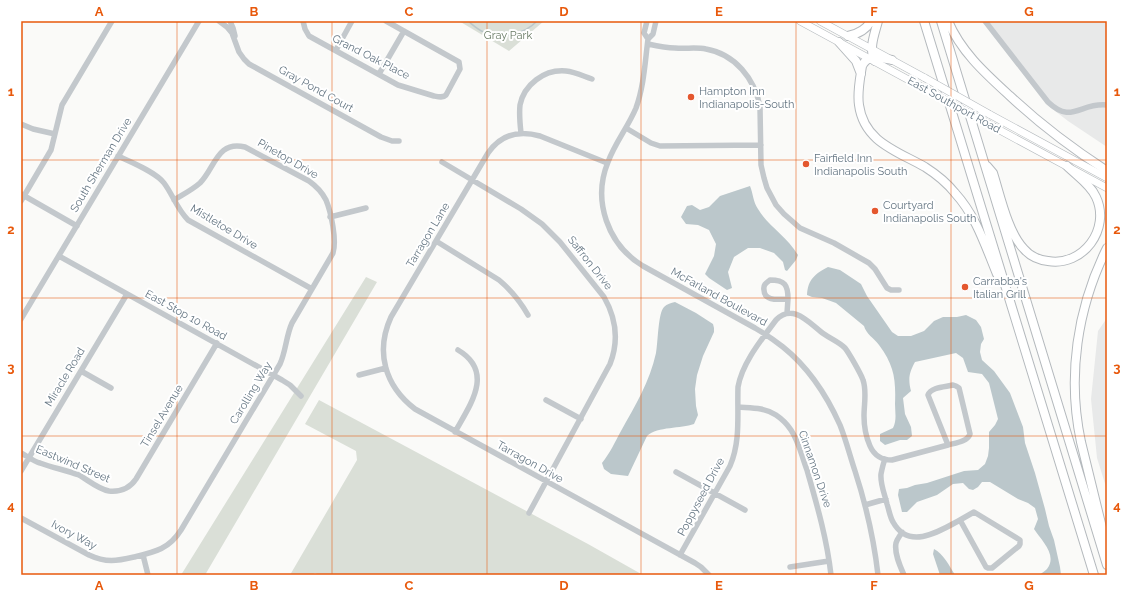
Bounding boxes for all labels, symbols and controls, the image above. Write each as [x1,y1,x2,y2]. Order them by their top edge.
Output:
text: A [95,4,104,19]
text: B [250,4,259,19]
text: C [405,4,414,19]
text: D [559,4,569,19]
text: E [715,4,723,19]
text: F [870,4,878,19]
text: G [1024,4,1034,19]
park label: Gray Park [484,29,532,42]
street label: Grand Oak Place [330,32,412,82]
street label: Gray Pond Court [276,63,356,115]
street label: East Southport Road [905,74,1003,136]
text: 1 [8,84,15,99]
text: 1 [1114,84,1121,99]
place label: Hampton Inn Indianapolis-South [699,85,794,111]
marker: Hampton Inn Indianapolis-South [686,92,696,102]
street label: South Sherman Drive [68,115,135,214]
street label: Pinetop Drive [255,136,321,182]
place label: Fairfield Inn Indianapolis South [814,152,907,178]
marker: Fairfield Inn Indianapolis South [801,159,811,169]
place label: Courtyard Indianapolis South [883,199,976,225]
street label: Tarragon Lane [404,200,453,270]
street label: Mistletoe Drive [188,202,260,252]
marker: Courtyard Indianapolis South [870,206,880,216]
text: 2 [7,222,15,237]
text: 2 [1113,222,1121,237]
street label: Saffron Drive [565,233,615,293]
street label: McFarland Boulevard [669,265,770,329]
place label: Carrabba's Italian Grill [973,275,1027,301]
marker: Carrabba's Italian Grill [960,282,970,292]
street label: East Stop 10 Road [143,287,229,343]
street label: Miracle Road [42,345,88,409]
street label: Carolling Way [227,359,275,427]
text: 3 [7,360,15,375]
text: 3 [1113,360,1121,375]
street label: Tinsel Avenue [138,382,186,450]
street label: Cinnamon Drive [796,429,834,510]
street label: Tarragon Drive [494,438,566,486]
street label: Eastwind Street [34,442,112,486]
street label: Poppyseed Drive [675,455,727,538]
text: 4 [7,498,15,513]
text: 4 [1113,498,1121,513]
street label: Ivory Way [49,518,99,552]
text: A [95,578,104,593]
text: B [250,578,259,593]
text: C [405,578,414,593]
text: D [559,578,569,593]
text: E [715,578,723,593]
text: F [870,578,878,593]
text: G [1024,578,1034,593]

